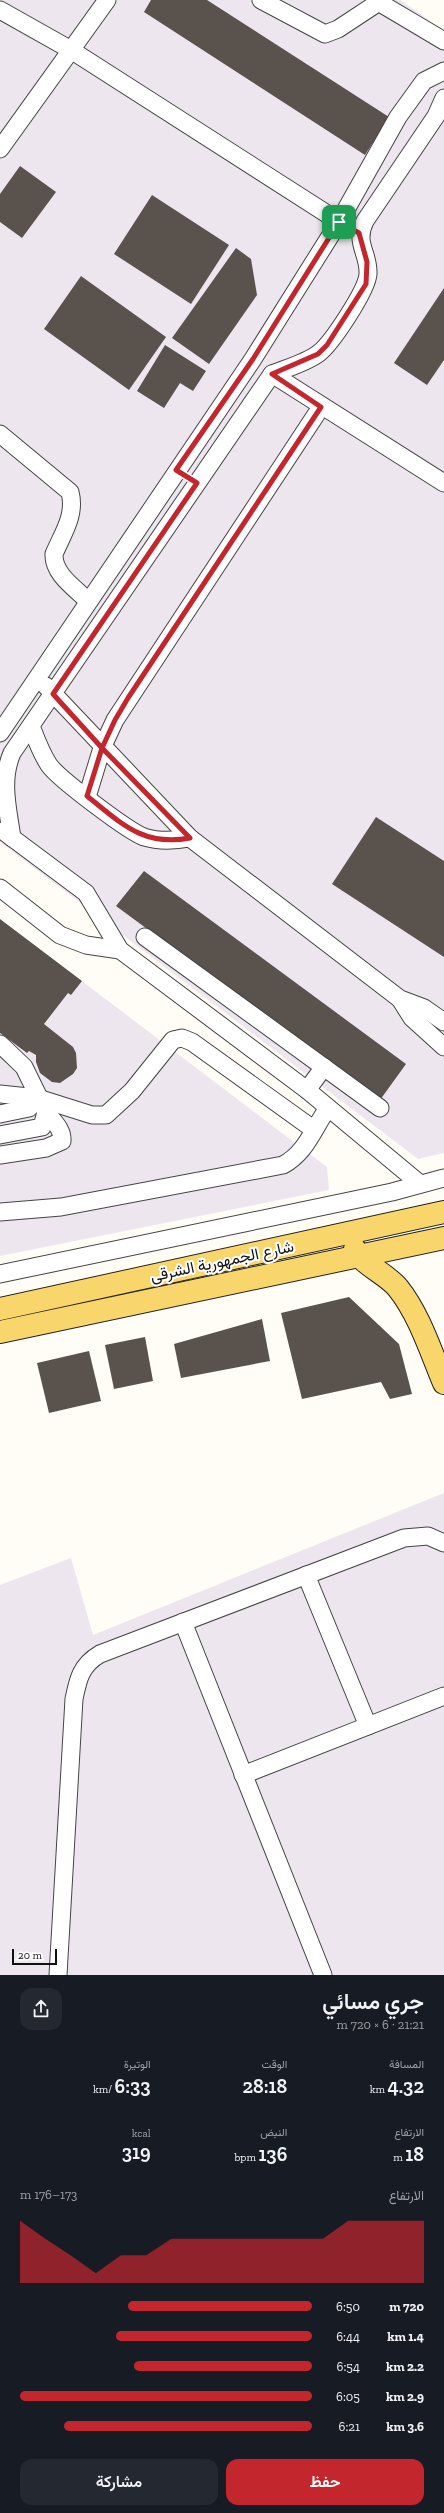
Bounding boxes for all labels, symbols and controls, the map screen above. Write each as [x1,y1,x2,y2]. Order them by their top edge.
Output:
pin [322,205,356,239]
icon: arrive [328,211,350,233]
street label: شارع الجمهورية الشرقى [148,1236,296,1287]
scale bar [12,1947,57,1966]
text: 20 m [18,1949,42,1962]
button: share [20,1988,62,2030]
text: جري مسائي [322,1988,424,2015]
text: 21:21 · 6 × 720 m [337,2017,424,2032]
text: الوتيرة [124,2058,151,2071]
text: الوقت [261,2058,287,2071]
text: المسافة [389,2058,424,2071]
text: 6:33 [115,2074,151,2098]
text: 28:18 [242,2074,287,2098]
text: 4.32 [388,2074,424,2098]
text: /km [93,2083,115,2096]
text: km [370,2083,388,2096]
text: النبض [260,2126,287,2139]
text: الارتفاع [394,2126,424,2139]
text: kcal [132,2127,151,2140]
text: 319 [122,2140,151,2164]
text: 136 [258,2142,287,2166]
text: 18 [405,2142,424,2166]
text: bpm [234,2151,258,2164]
text: m [393,2151,405,2164]
text: 173–176 m [20,2187,77,2202]
text: الارتفاع [389,2188,424,2203]
text: 6:50 [336,2299,360,2314]
text: 720 m [389,2299,424,2314]
text: 6:44 [336,2329,360,2344]
text: 1.4 km [387,2329,424,2344]
text: 6:54 [337,2359,360,2374]
text: 2.2 km [386,2359,424,2374]
text: 6:05 [336,2389,360,2404]
text: 2.9 km [386,2389,424,2404]
text: 6:21 [338,2419,360,2434]
text: 3.6 km [386,2419,424,2434]
button: مشاركة [20,2459,218,2505]
button: حفظ [226,2459,424,2505]

